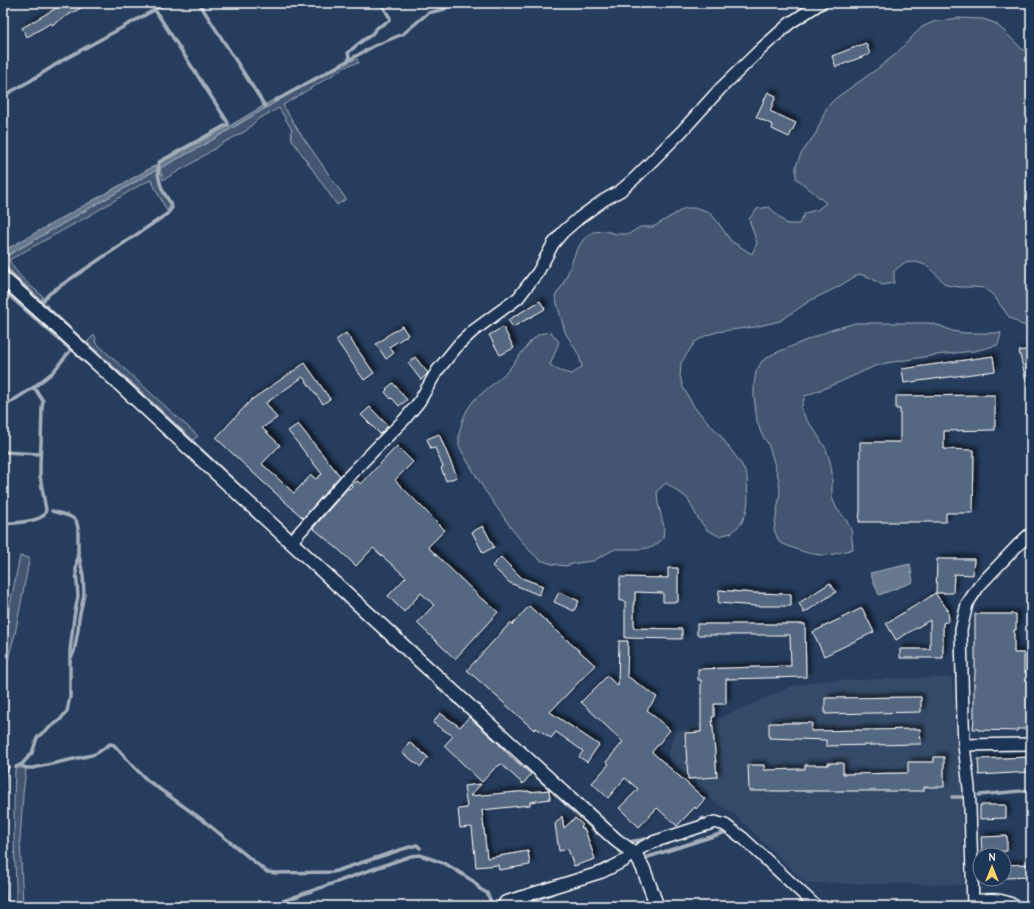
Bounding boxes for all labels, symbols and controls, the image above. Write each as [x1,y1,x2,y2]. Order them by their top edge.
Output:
north arrow [972,847,1012,887]
text: N [988,851,996,864]

